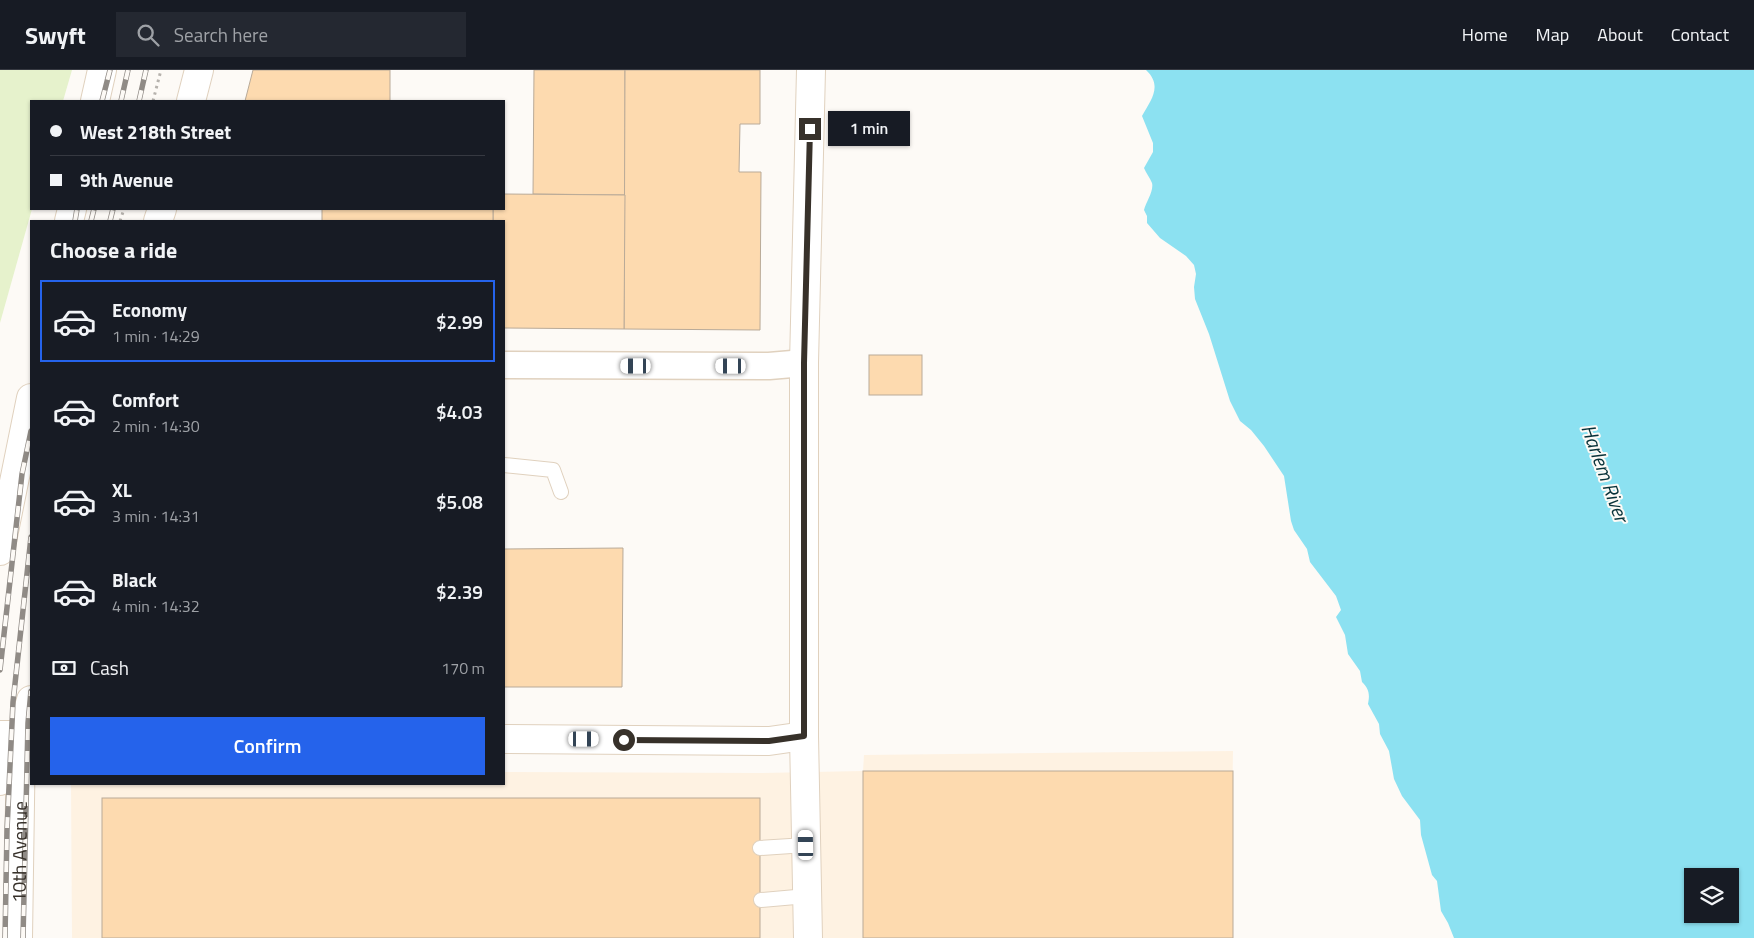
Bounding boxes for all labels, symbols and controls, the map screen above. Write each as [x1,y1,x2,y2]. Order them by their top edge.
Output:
search box [116,12,466,57]
text: Swyft [25,17,86,53]
text: Search here [174,20,268,49]
icon: search [134,21,162,49]
text: Home [1462,21,1508,48]
text: Map [1536,21,1569,48]
text: About [1597,21,1643,48]
text: Contact [1671,21,1729,48]
callout: 1 min [828,112,910,146]
text: 1 min [850,116,888,140]
text: West 218th Street [80,117,231,146]
route end [799,118,821,140]
text: 9th Avenue [80,165,173,194]
text: Choose a ride [50,233,177,267]
text: Economy [112,295,187,324]
icon: car [52,299,97,344]
text: $2.99 [436,307,483,336]
text: 1 min · 14:29 [112,324,200,348]
car [621,359,651,374]
car [716,359,746,374]
text: Comfort [112,385,179,414]
icon: car [52,389,97,434]
text: $4.03 [436,397,483,426]
text: 2 min · 14:30 [112,414,200,438]
water label: Harlem River [1573,420,1638,529]
text: XL [112,475,132,504]
icon: car [52,479,97,524]
text: $5.08 [436,487,483,516]
text: 3 min · 14:31 [112,504,200,528]
text: Black [112,565,157,594]
icon: car [52,569,97,614]
text: $2.39 [436,577,483,606]
text: 4 min · 14:32 [112,594,200,618]
text: Cash [90,653,129,682]
icon: cash [50,654,78,682]
text: 170 m [441,656,485,680]
button: Confirm [50,717,485,775]
route start [613,729,635,751]
car [569,732,599,747]
street label: 10th Avenue [4,801,34,903]
car [798,830,813,860]
map controls [1684,868,1739,923]
button: layers [1684,868,1739,923]

